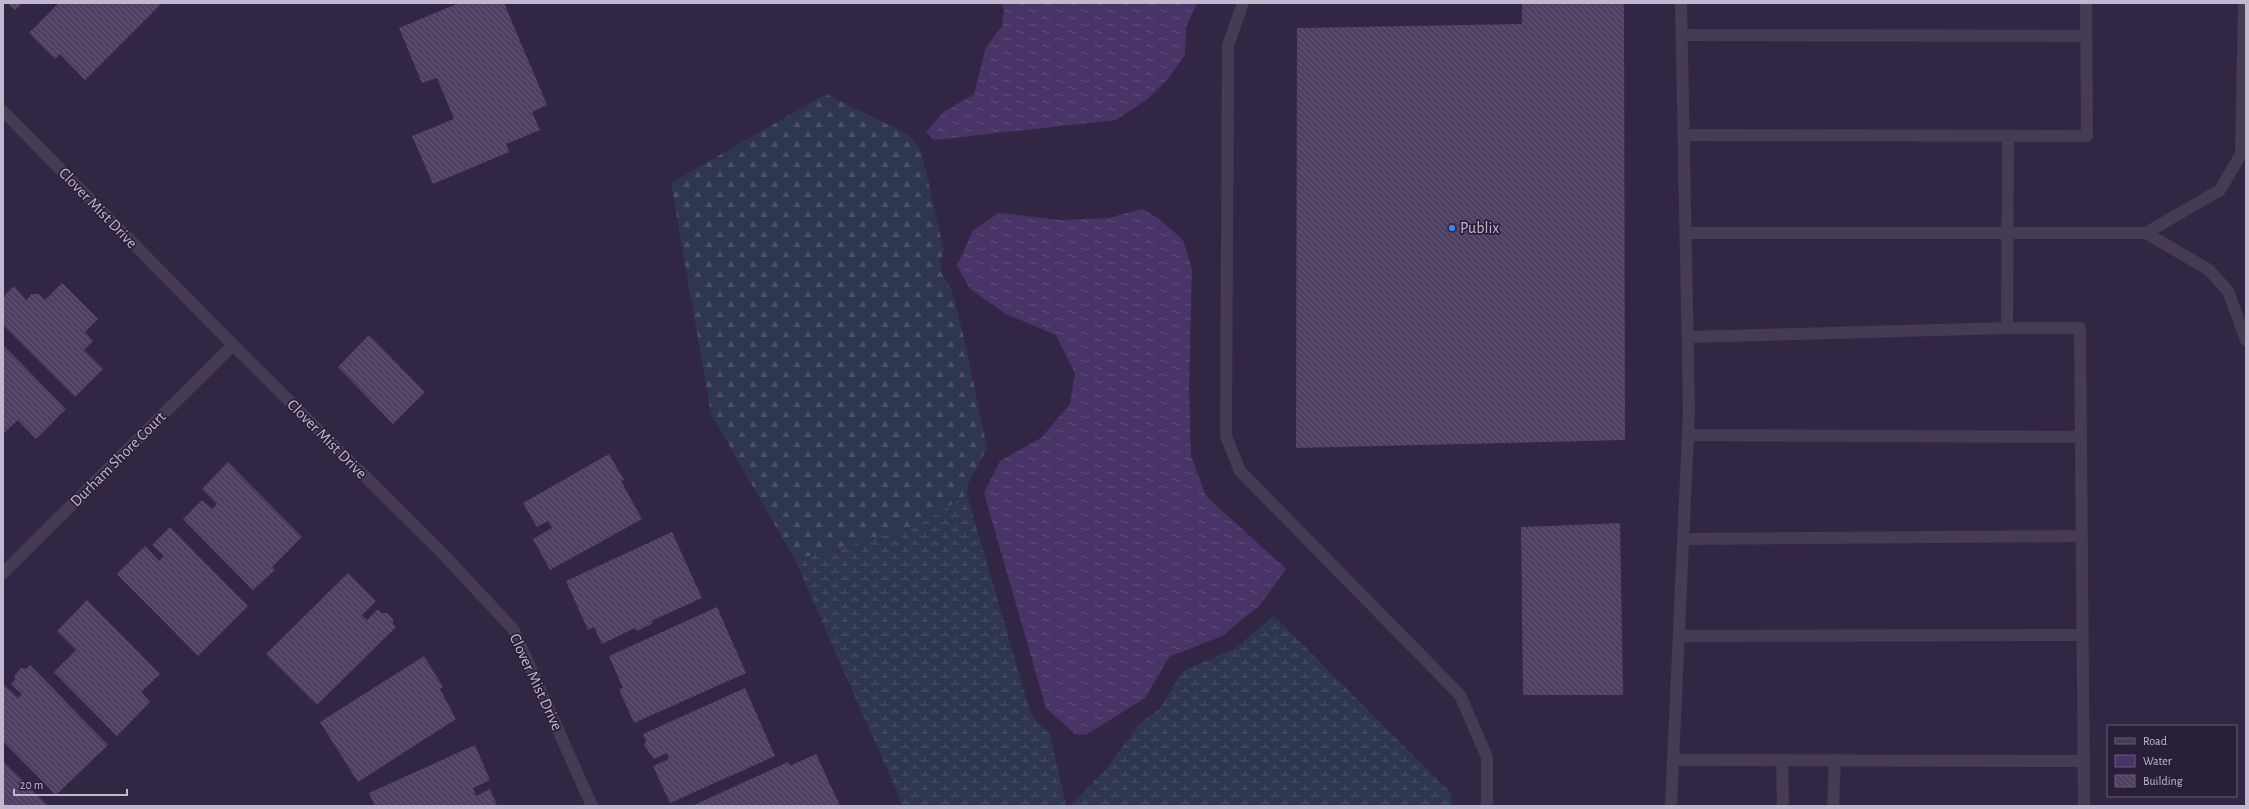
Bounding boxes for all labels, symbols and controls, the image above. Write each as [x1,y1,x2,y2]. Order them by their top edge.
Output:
street label: Clover Mist Drive [56,165,140,251]
place label: Publix [1460,220,1499,236]
marker: Publix [1447,223,1457,233]
street label: Clover Mist Drive [284,396,370,482]
street label: Durham Shore Court [67,408,169,510]
street label: Clover Mist Drive [507,631,565,733]
legend [2107,725,2237,797]
text: Road [2143,735,2167,747]
text: Water [2143,755,2172,767]
scale bar [14,771,127,797]
text: Building [2143,775,2183,787]
text: 20 m [20,779,43,791]

